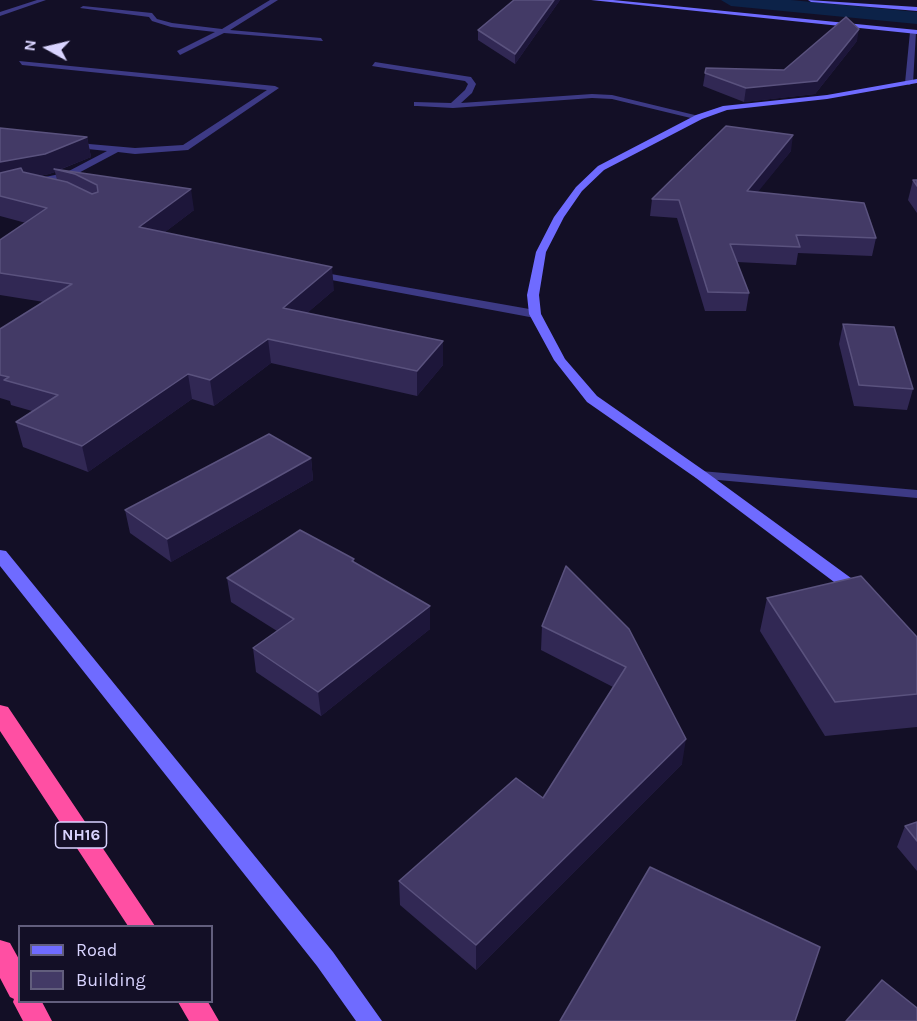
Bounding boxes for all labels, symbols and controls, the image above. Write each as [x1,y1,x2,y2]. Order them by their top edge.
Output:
north arrow [18,18,78,78]
text: N [19,38,40,52]
road number: NH16 [56,822,106,848]
legend [18,925,213,1003]
text: Road [76,939,117,961]
text: Building [76,969,146,991]

